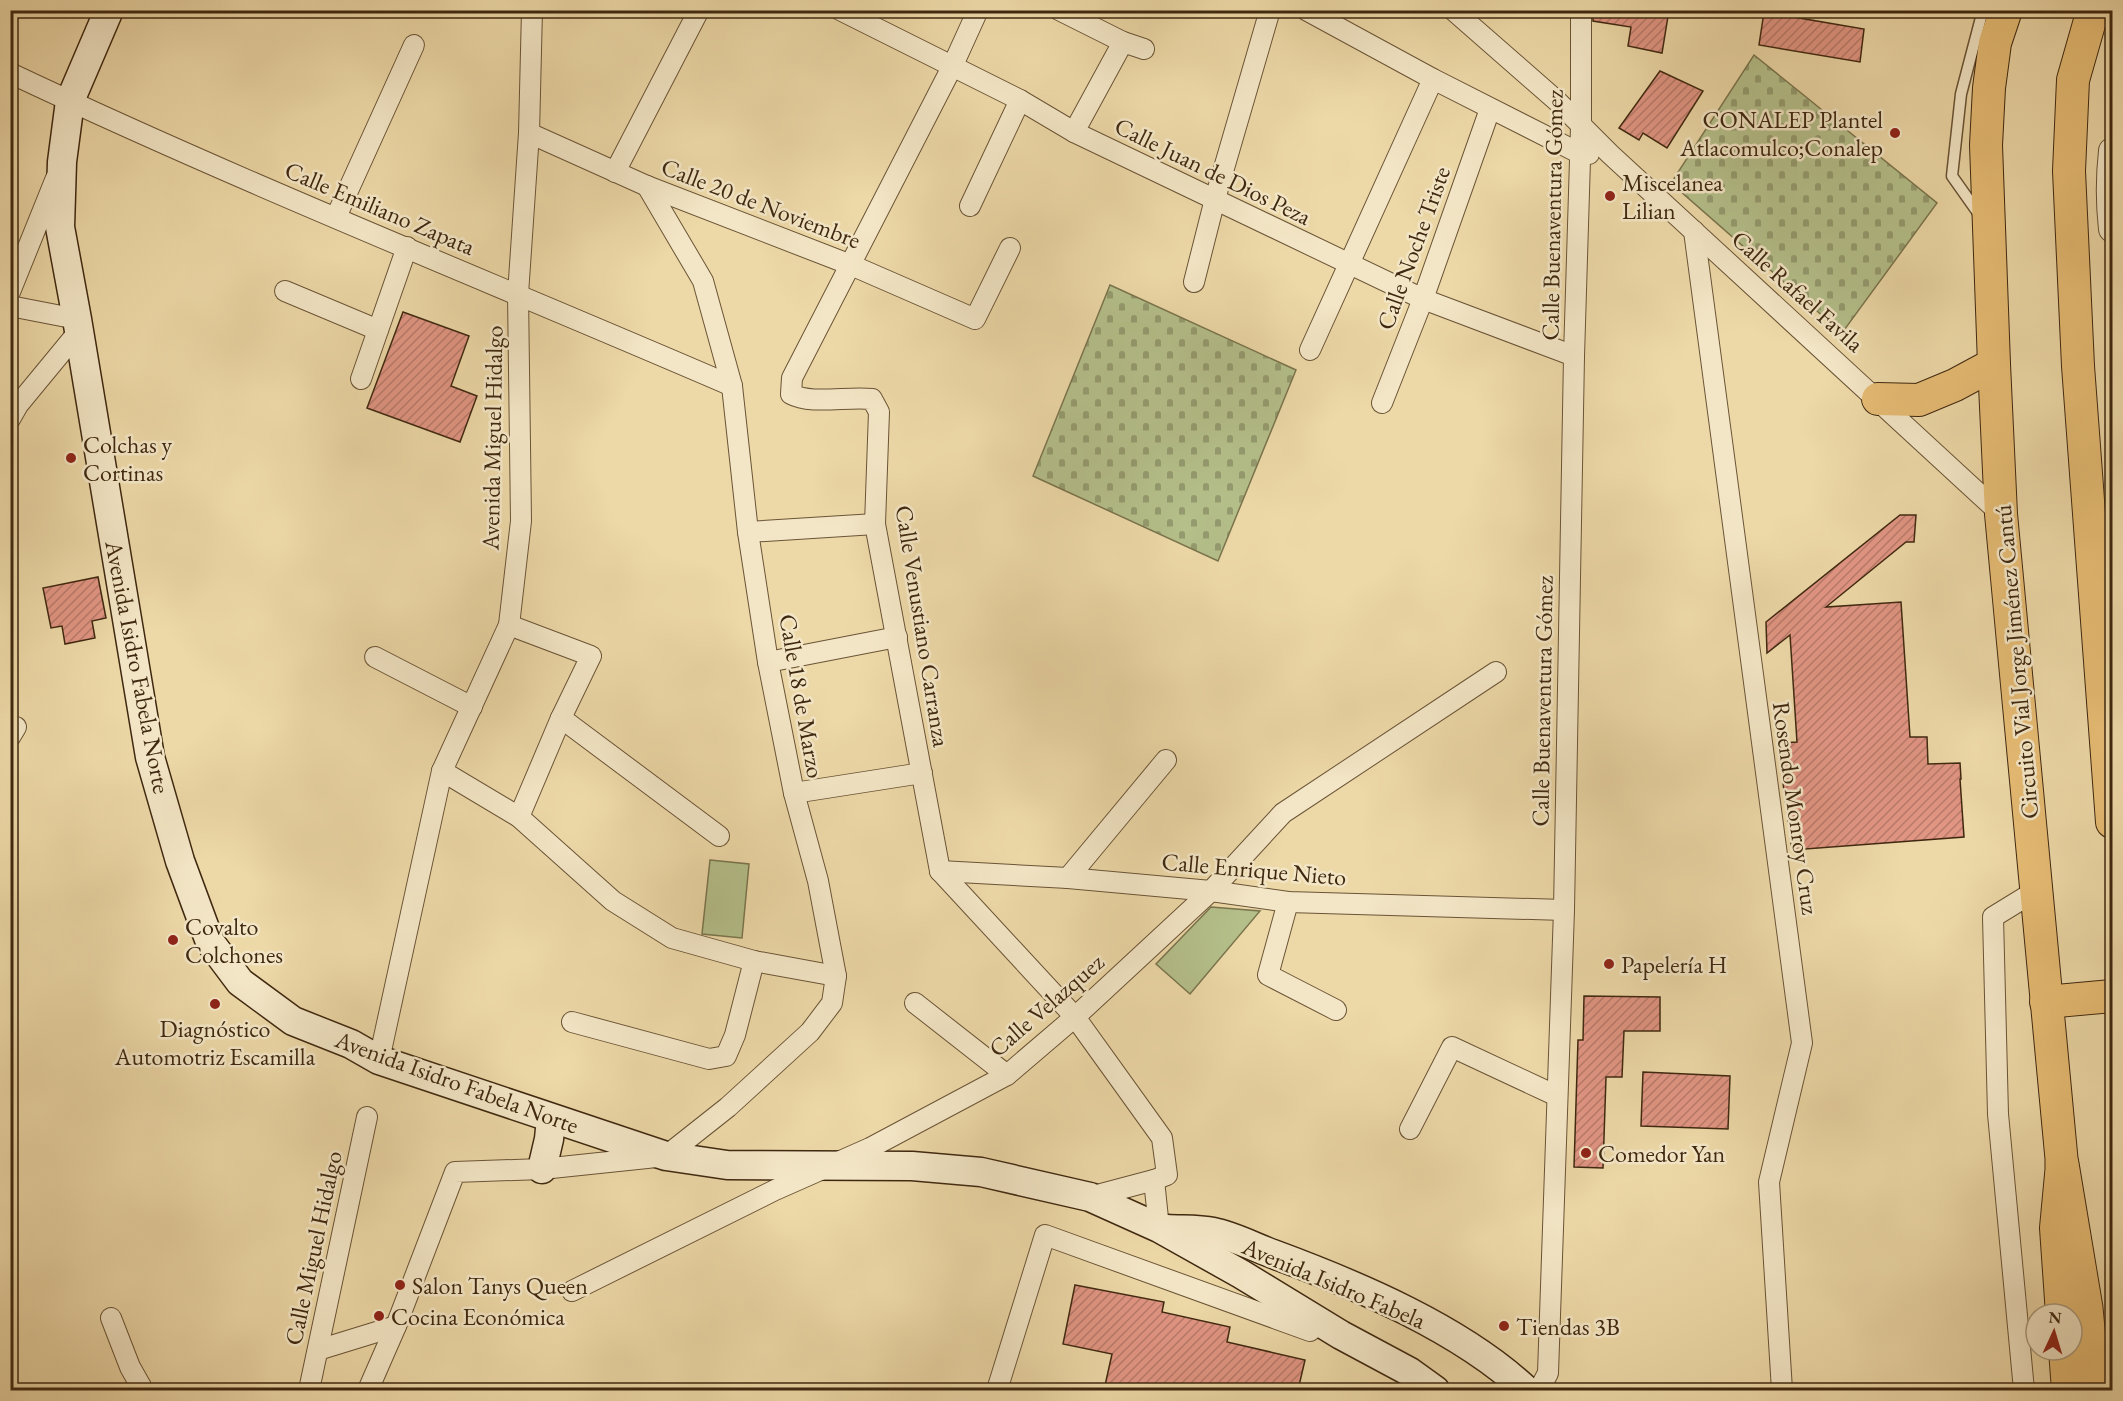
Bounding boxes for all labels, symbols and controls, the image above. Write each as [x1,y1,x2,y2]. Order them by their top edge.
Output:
street label: Calle Buenaventura Gómez [1534,89,1570,341]
place label: CONALEP Plantel Atlacomulco;Conalep [1679,104,1883,163]
street label: Calle Juan de Dios Peza [1110,110,1317,232]
marker: CONALEP Plantel Atlacomulco;Conalep [1888,126,1902,140]
street label: Calle 20 de Noviembre [657,151,865,255]
street label: Calle Emiliano Zapata [280,154,480,262]
street label: Calle Noche Triste [1369,162,1457,334]
place label: Miscelanea Lilian [1622,167,1723,226]
marker: Miscelanea Lilian [1603,189,1617,203]
street label: Calle Rafael Favila [1725,223,1871,359]
street label: Avenida Miguel Hidalgo [475,325,509,552]
place label: Colchas y Cortinas [83,429,173,488]
marker: Colchas y Cortinas [64,451,78,465]
street label: Calle Venustiano Carranza [889,503,957,749]
street label: Circuito Vial Jorge Jiménez Cantú [1987,503,2045,820]
street label: Avenida Isidro Fabela Norte [98,537,178,796]
street label: Calle Buenaventura Gómez [1524,575,1560,827]
street label: Calle 18 de Marzo [772,612,832,781]
street label: Rosendo Monroy Cruz [1766,700,1826,916]
street label: Calle Enrique Nieto [1160,845,1348,893]
place label: Covalto Colchones [185,911,283,970]
marker: Covalto Colchones [166,933,180,947]
street label: Calle Velazquez [982,946,1110,1064]
place label: Papelería H [1621,949,1727,980]
marker: Papelería H [1602,957,1616,971]
marker: Diagnóstico Automotriz Escamilla [208,997,222,1011]
place label: Diagnóstico Automotriz Escamilla [114,1013,316,1072]
street label: Avenida Isidro Fabela Norte [330,1023,583,1140]
place label: Comedor Yan [1598,1138,1726,1169]
marker: Comedor Yan [1579,1146,1593,1160]
street label: Calle Miguel Hidalgo [277,1148,349,1348]
street label: Avenida Isidro Fabela [1237,1230,1431,1336]
place label: Salon Tanys Queen [412,1270,588,1301]
marker: Salon Tanys Queen [393,1278,407,1292]
place label: Cocina Económica [391,1301,565,1332]
north arrow [2024,1302,2084,1362]
text: N [2048,1307,2062,1328]
marker: Cocina Económica [372,1309,386,1323]
place label: Tiendas 3B [1516,1311,1620,1342]
marker: Tiendas 3B [1497,1319,1511,1333]

